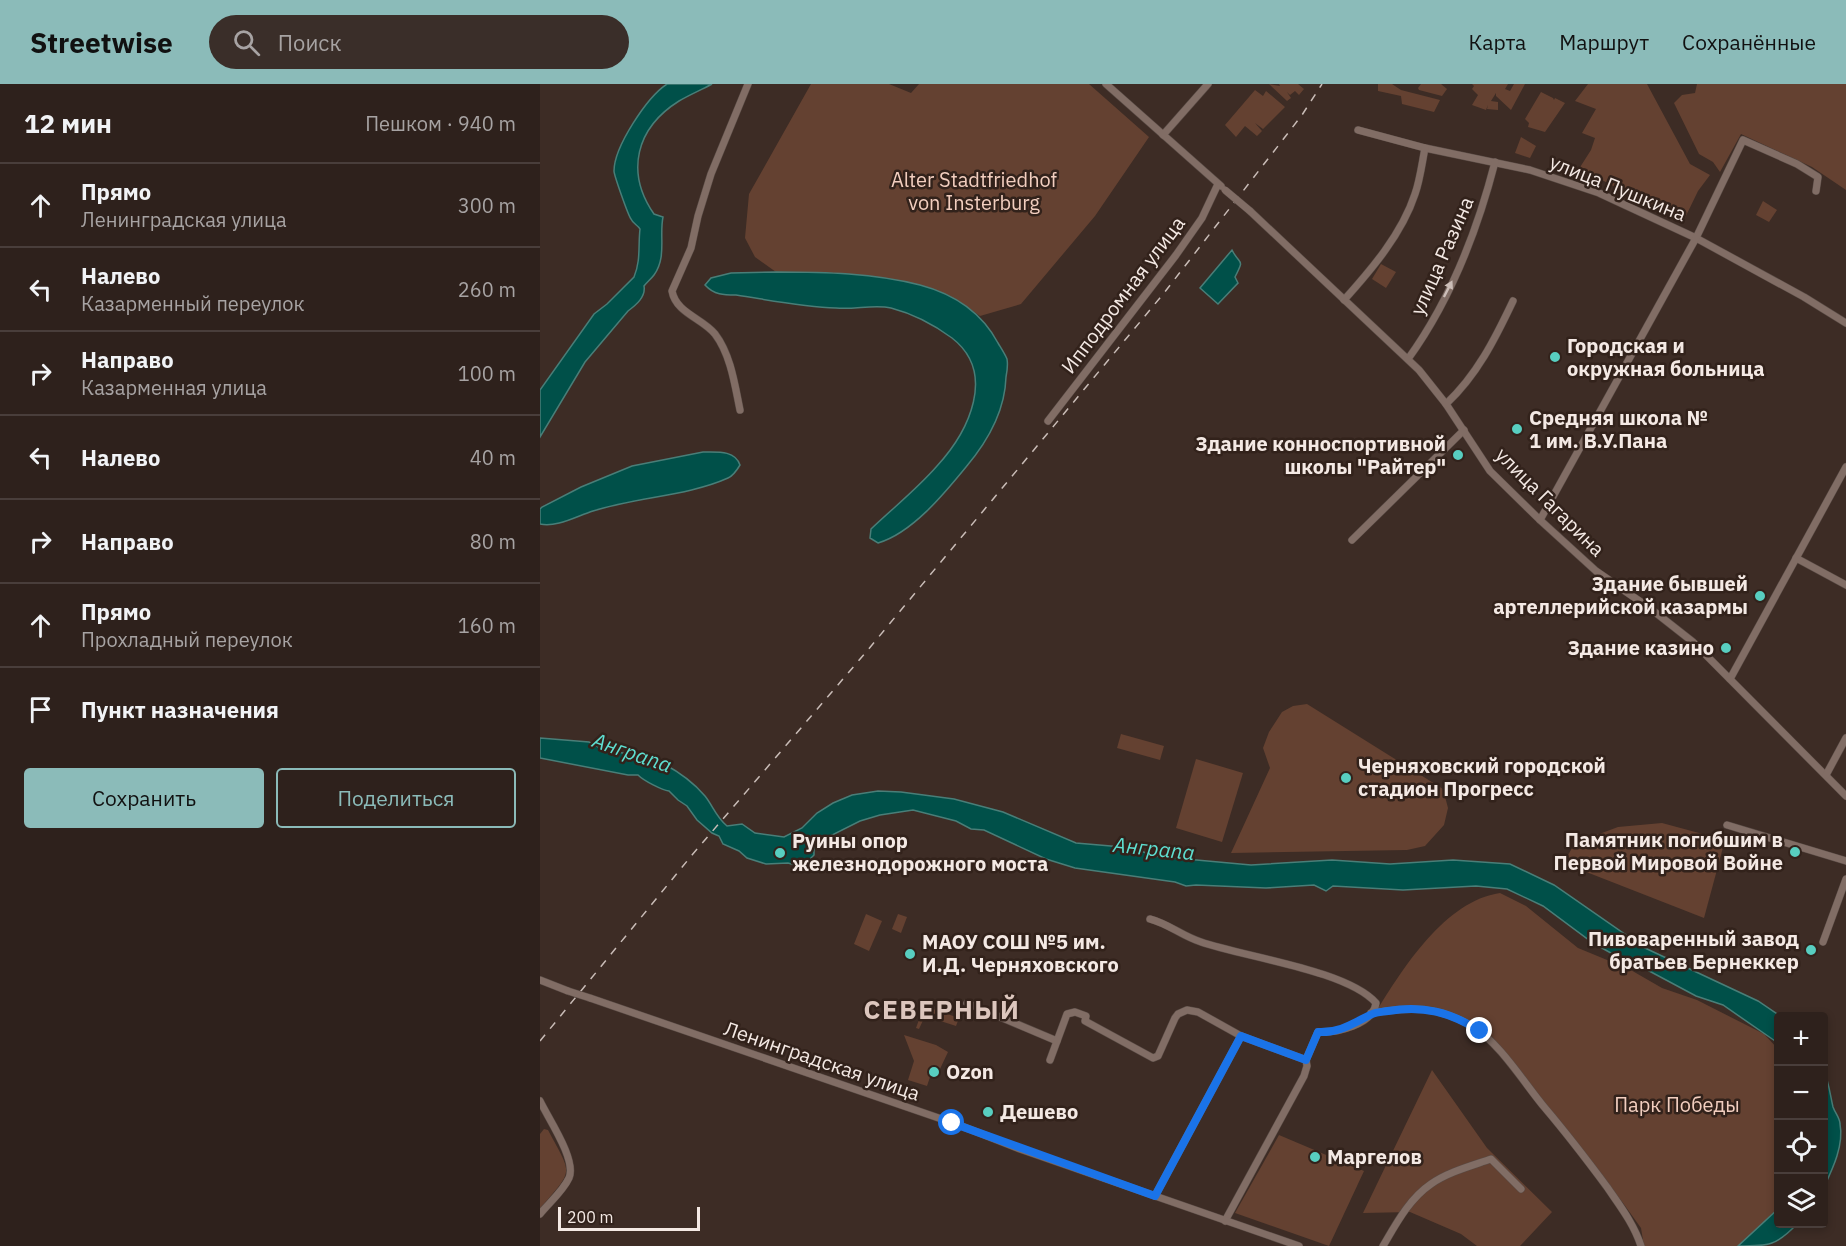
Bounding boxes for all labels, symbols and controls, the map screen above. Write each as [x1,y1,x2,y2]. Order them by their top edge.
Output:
search box [209,15,629,69]
text: Streetwise [30,24,173,61]
icon: search [230,26,263,59]
text: Поиск [278,28,342,57]
text: Карта [1468,28,1526,56]
text: Маршрут [1559,28,1649,56]
text: Сохранённые [1682,28,1816,56]
text: 12 мин [24,106,112,140]
text: Пешком · 940 m [365,110,516,137]
street label: улица Пушкина [1546,148,1691,227]
park label: Alter Stadtfriedhof von Insterburg [891,166,1058,216]
text: Прямо [81,177,151,206]
icon: ahead [24,189,57,222]
text: 300 m [458,192,516,219]
street label: улица Разина [1403,192,1480,319]
text: Ленинградская улица [81,206,287,233]
street label: Ипподромная улица [1055,210,1191,379]
text: Налево [81,261,160,290]
icon: left [24,273,57,306]
text: 260 m [458,276,516,303]
one-way arrow [1444,281,1453,298]
text: Казарменный переулок [81,290,304,317]
place label: Городская и окружная больница [1567,332,1765,382]
text: Направо [81,345,174,374]
marker: Городская и окружная больница [1548,350,1562,364]
icon: right [24,357,57,390]
text: 100 m [458,360,516,387]
text: Казарменная улица [81,374,267,401]
place label: Средняя школа № 1 им. В.У.Пана [1529,404,1708,454]
marker: Средняя школа № 1 им. В.У.Пана [1510,422,1524,436]
place label: Здание конноспортивной школы "Райтер" [1195,430,1446,480]
icon: left [24,441,57,474]
street label: улица Гагарина [1490,441,1611,562]
text: Налево [81,443,160,472]
text: 40 m [470,444,516,471]
marker: Здание конноспортивной школы "Райтер" [1451,448,1465,462]
icon: right [24,525,57,558]
text: Направо [81,527,174,556]
text: 80 m [470,528,516,555]
place label: Здание бывшей артеллерийской казармы [1493,570,1748,620]
marker: Здание бывшей артеллерийской казармы [1753,589,1767,603]
text: Прямо [81,597,151,626]
icon: ahead [24,609,57,642]
text: 160 m [458,612,516,639]
text: Прохладный переулок [81,626,293,653]
place label: Здание казино [1568,634,1714,661]
marker: Здание казино [1719,641,1733,655]
icon: arrive [24,693,57,726]
text: Пункт назначения [81,695,279,724]
water label: Анграпа [588,725,676,779]
place label: Черняховский городской стадион Прогресс [1358,752,1606,802]
button: Сохранить [24,768,264,828]
button: Поделиться [276,768,516,828]
marker: Черняховский городской стадион Прогресс [1339,771,1353,785]
place label: Памятник погибшим в Первой Мировой Войне [1554,826,1783,876]
place label: Руины опор железнодорожного моста [792,827,1048,877]
water label: Анграпа [1111,830,1196,866]
marker: Памятник погибшим в Первой Мировой Войне [1788,845,1802,859]
marker: Руины опор железнодорожного моста [773,846,787,860]
place label: Пивоваренный завод братьев Бернеккер [1588,925,1799,975]
place label: МАОУ СОШ №5 им. И.Д. Черняховского [922,928,1119,978]
marker: Пивоваренный завод братьев Бернеккер [1804,943,1818,957]
marker: МАОУ СОШ №5 им. И.Д. Черняховского [903,947,917,961]
district label: СЕВЕРНЫЙ [864,992,1020,1026]
map controls [1774,1012,1828,1228]
button: + [1774,1012,1828,1066]
street label: Ленинградская улица [721,1014,924,1107]
route end [1466,1017,1492,1043]
place label: Ozon [946,1058,994,1085]
marker: Ozon [927,1065,941,1079]
button: − [1774,1066,1828,1120]
park label: Парк Победы [1614,1091,1740,1118]
place label: Дешево [1000,1098,1078,1125]
marker: Дешево [981,1105,995,1119]
route start [938,1109,964,1135]
button: locate [1774,1120,1828,1174]
place label: Маргелов [1327,1143,1422,1170]
marker: Маргелов [1308,1150,1322,1164]
button: layers [1774,1174,1828,1228]
scale bar [558,1204,700,1232]
text: 200 m [567,1207,614,1227]

